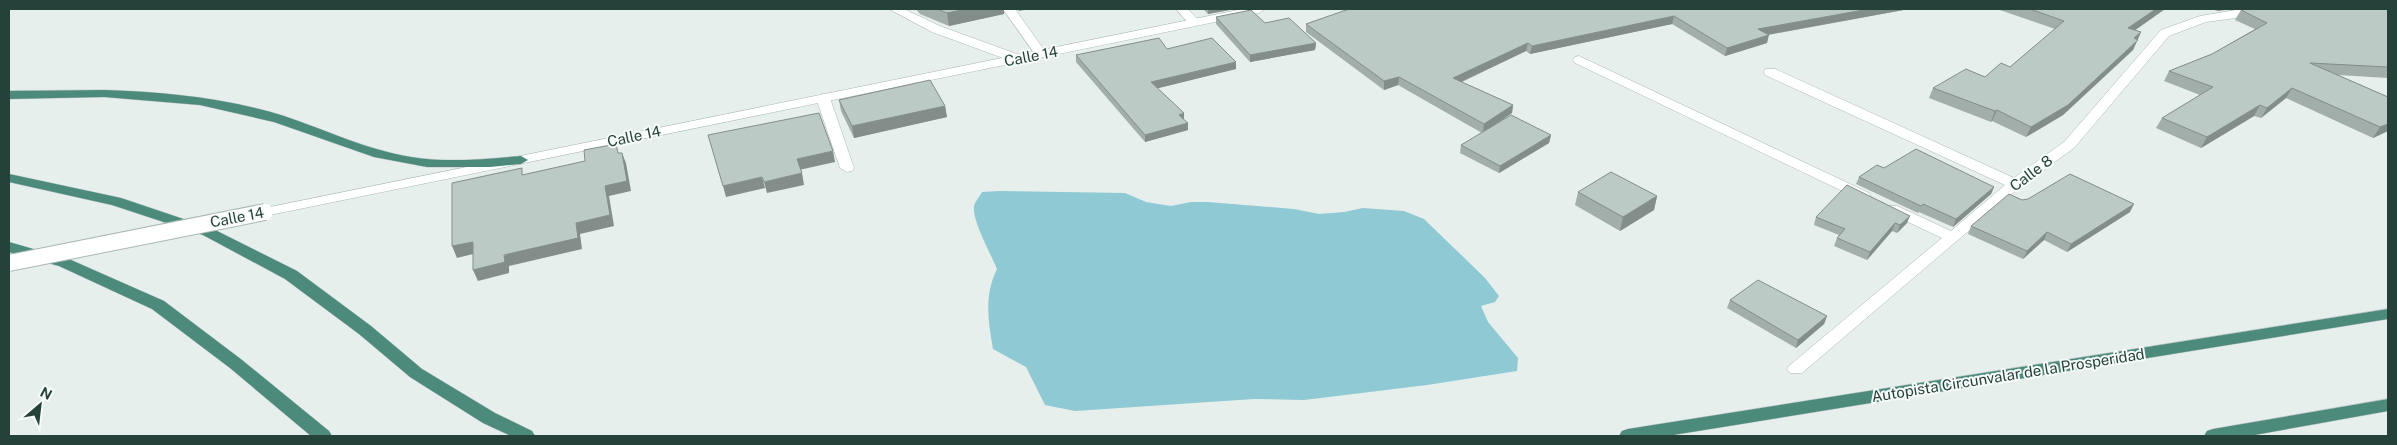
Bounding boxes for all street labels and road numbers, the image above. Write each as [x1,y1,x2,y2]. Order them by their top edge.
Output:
street label: Calle 14 [1003,42,1059,70]
street label: Calle 14 [606,122,662,150]
street label: Calle 8 [2006,152,2056,194]
street label: Calle 14 [209,203,265,231]
street label: Autopista Circunvalar de la Prosperidad [1870,345,2146,405]

